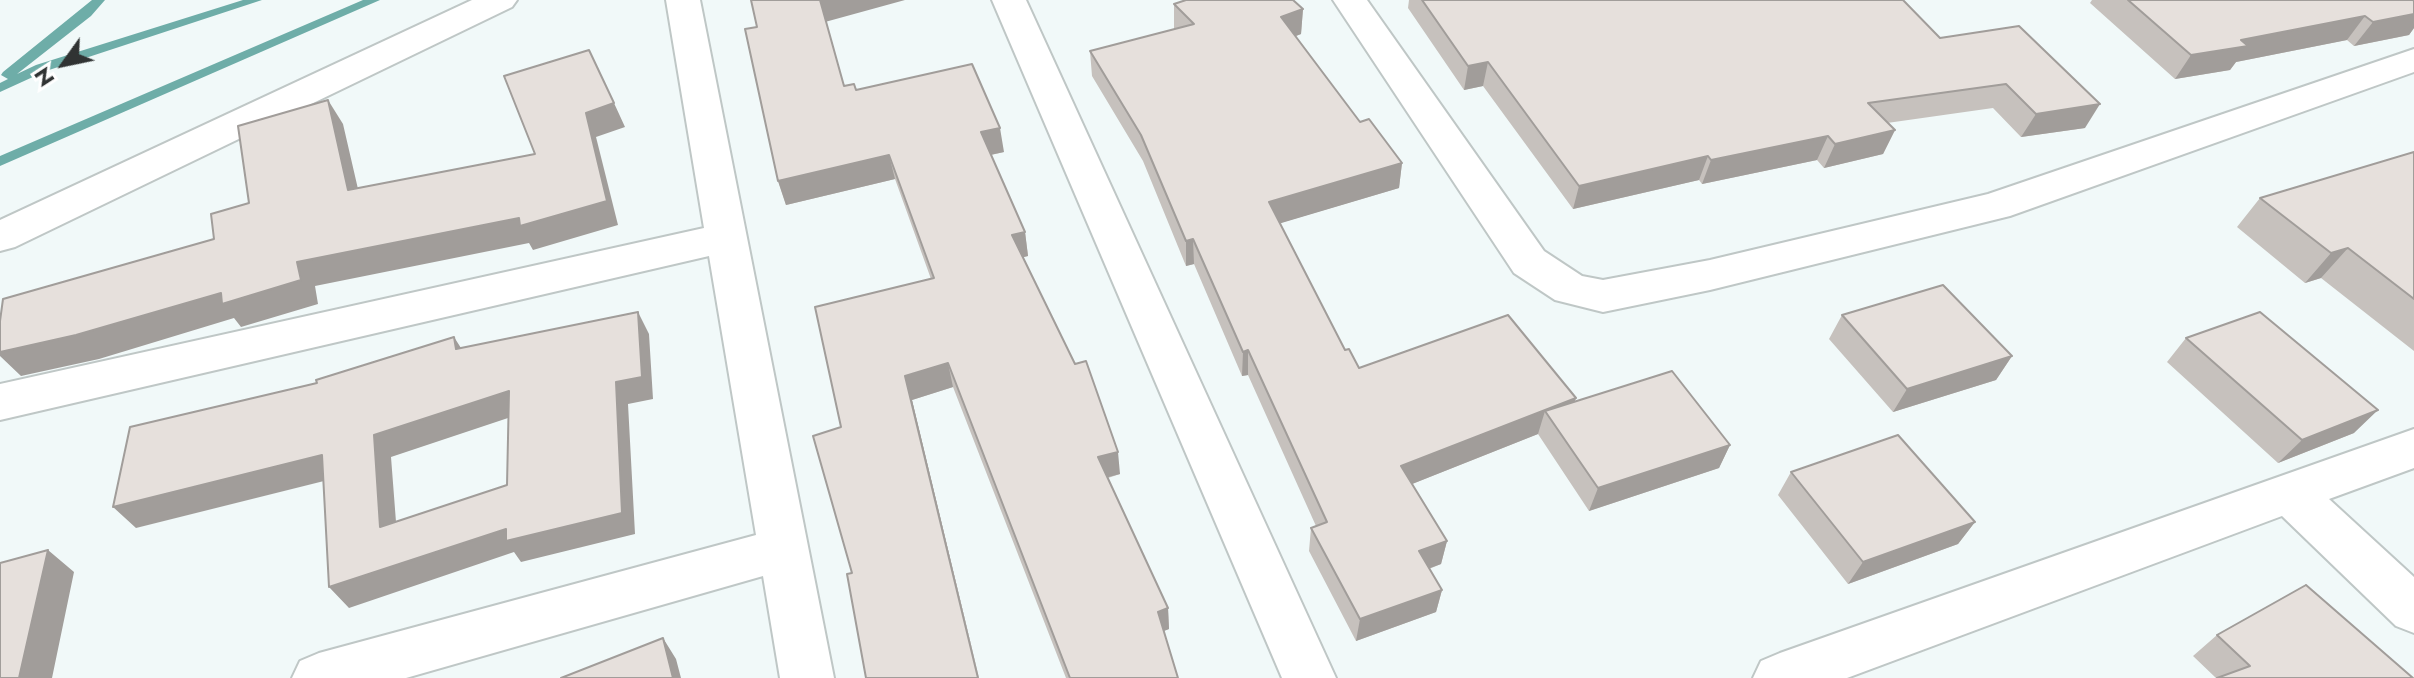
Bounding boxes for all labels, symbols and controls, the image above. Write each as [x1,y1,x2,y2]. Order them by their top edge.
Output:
north arrow [24,24,104,104]
text: N [26,61,62,93]

